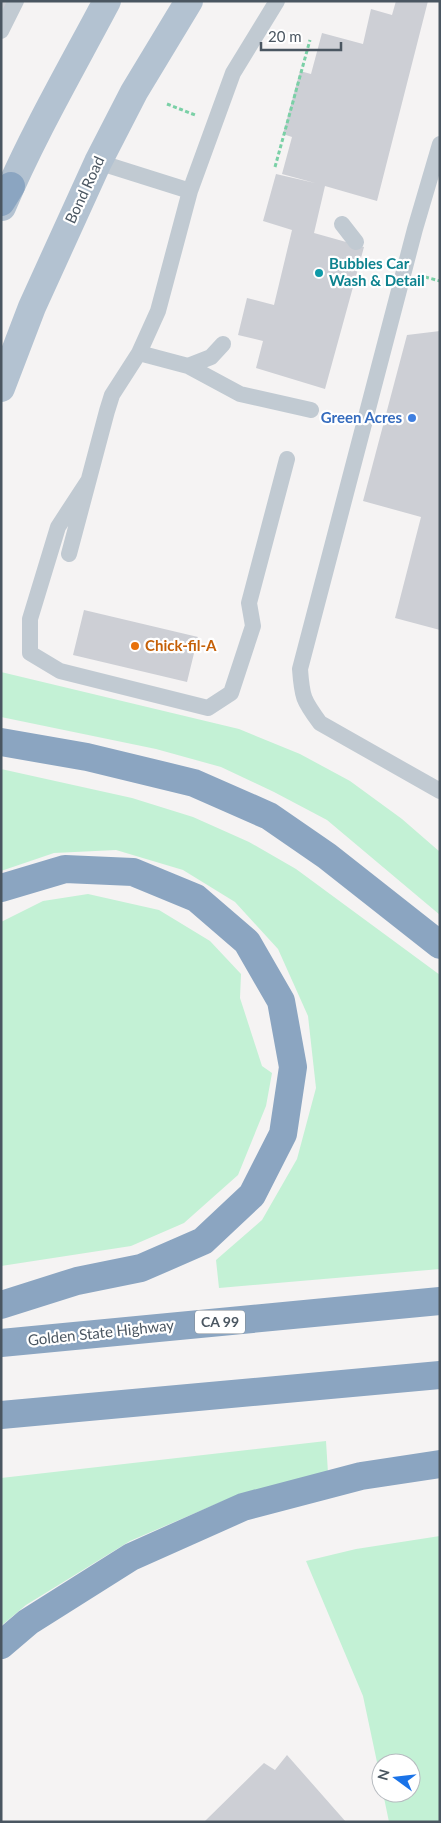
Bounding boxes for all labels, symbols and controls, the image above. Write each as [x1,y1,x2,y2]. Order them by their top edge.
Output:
scale bar [261,20,341,52]
text: 20 m [268,27,302,45]
street label: Bond Road [61,153,107,226]
place label: Bubbles Car Wash & Detail [329,254,425,289]
marker: Bubbles Car Wash & Detail [313,267,325,279]
place label: Green Acres [321,408,402,426]
marker: Green Acres [406,412,418,424]
place label: Chick-fil-A [145,636,217,654]
marker: Chick-fil-A [129,640,141,652]
road number: CA 99 [195,1310,245,1334]
street label: Golden State Highway [27,1315,175,1349]
north arrow [371,1753,421,1803]
text: N [373,1767,393,1782]

